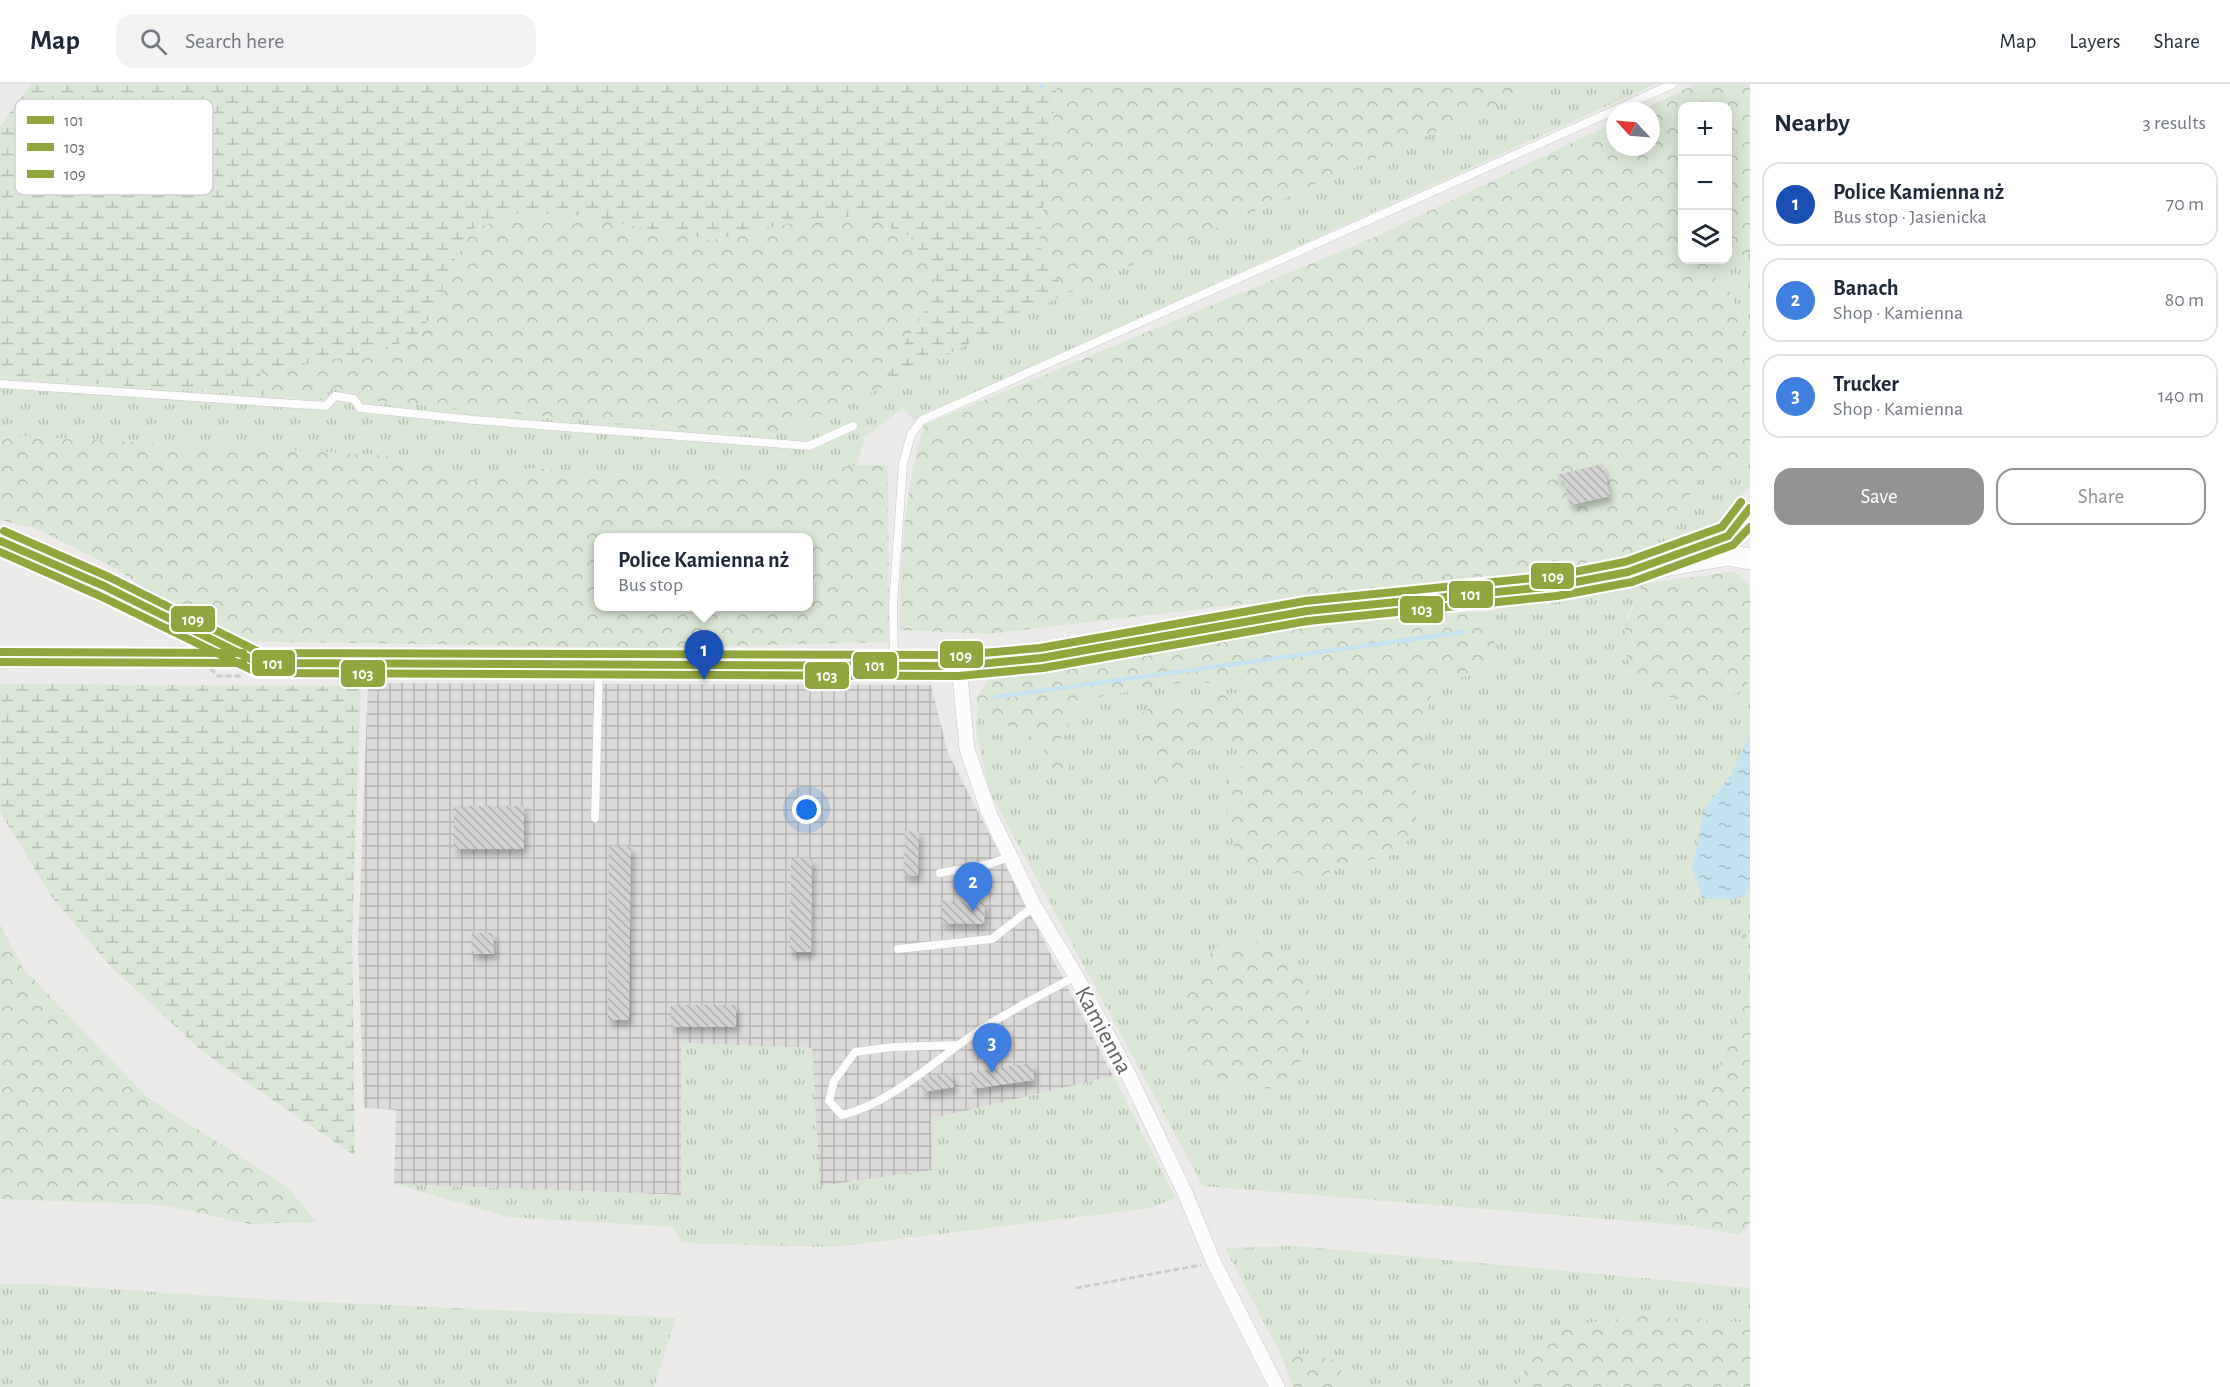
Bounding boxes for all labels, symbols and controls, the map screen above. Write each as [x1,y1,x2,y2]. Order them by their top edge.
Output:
search box [116,14,536,68]
icon: search [137,25,170,58]
text: Map [30,27,80,55]
text: Search here [185,30,284,52]
text: Map [2000,31,2036,52]
text: Layers [2069,31,2120,52]
text: Share [2153,31,2200,52]
legend [15,99,213,195]
north arrow [1606,102,1660,156]
map controls [1678,102,1732,264]
button: + [1678,102,1732,156]
text: Nearby [1774,110,1850,136]
text: 101 [64,113,83,129]
text: 3 results [2142,113,2206,133]
text: 103 [64,140,85,156]
button: − [1678,156,1732,210]
text: 109 [64,167,85,183]
text: Police Kamienna nż [1833,181,2004,203]
text: 1 [1792,194,1799,214]
text: 70 m [2166,194,2204,214]
text: Bus stop · Jasienicka [1833,207,1987,227]
button: layers [1678,210,1732,264]
text: Banach [1833,277,1899,299]
text: 2 [1791,290,1800,310]
text: 80 m [2165,290,2204,310]
text: Shop · Kamienna [1833,303,1963,323]
text: Trucker [1833,373,1899,395]
text: 3 [1791,386,1800,406]
text: 140 m [2158,386,2204,406]
text: Shop · Kamienna [1833,399,1963,419]
button: Save [1774,468,1984,525]
button: Share [1996,468,2206,525]
popup [594,533,813,611]
text: Police Kamienna nż [618,549,789,571]
line badge: 109 [1530,562,1575,590]
text: 109 [1542,569,1564,585]
text: Bus stop [618,575,683,595]
line badge: 101 [1448,580,1494,609]
text: 101 [1461,587,1481,603]
line badge: 103 [1399,595,1444,624]
text: 103 [1412,602,1433,618]
line badge: 109 [170,605,216,633]
text: 109 [182,612,204,628]
pin: 1 [684,630,724,680]
line badge: 109 [939,640,984,669]
text: 109 [950,648,972,664]
line badge: 101 [251,649,296,677]
line badge: 101 [852,651,898,680]
text: 101 [263,656,283,672]
text: 101 [865,658,885,674]
line badge: 103 [340,659,386,688]
line badge: 103 [804,661,850,690]
text: 103 [353,666,374,682]
text: 103 [817,668,838,684]
your location [792,795,821,824]
pin: 2 [954,862,992,912]
street label: Kamienna [1070,983,1136,1078]
pin: 3 [972,1024,1012,1073]

